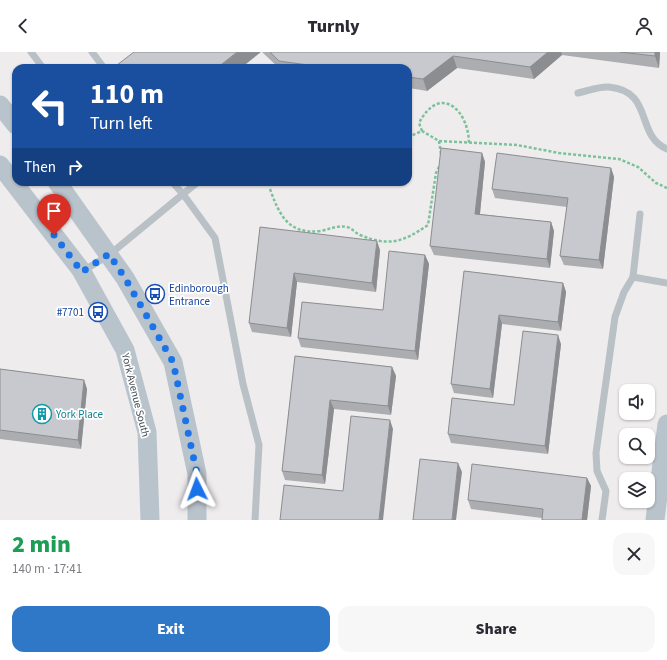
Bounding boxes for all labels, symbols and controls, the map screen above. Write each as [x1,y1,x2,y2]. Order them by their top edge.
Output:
text: Turnly [307,14,360,39]
icon: back [12,15,34,37]
icon: person [633,15,655,37]
text: 110 m [90,74,164,114]
icon: left [24,80,76,132]
text: Turn left [90,111,152,136]
icon: right [64,156,86,178]
text: Then [24,157,56,178]
pin [37,194,71,235]
icon: arrive [43,200,65,222]
place label: Edinborough Entrance [169,281,229,309]
bus stop icon: Edinborough Entrance [144,283,166,305]
bus stop icon: #7701 [87,301,109,323]
place label: #7701 [57,305,84,320]
street label: York Avenue South [118,351,153,439]
map controls [619,384,655,508]
button: sound [619,384,655,420]
building icon: York Place [31,403,53,425]
place label: York Place [55,407,104,422]
button: search [619,428,655,464]
position arrow [176,468,218,510]
button: layers [619,472,655,508]
text: 2 min [12,527,71,562]
button: close [613,533,655,575]
text: 140 m · 17:41 [12,560,82,578]
button: Exit [12,606,330,652]
button: Share [338,606,655,652]

